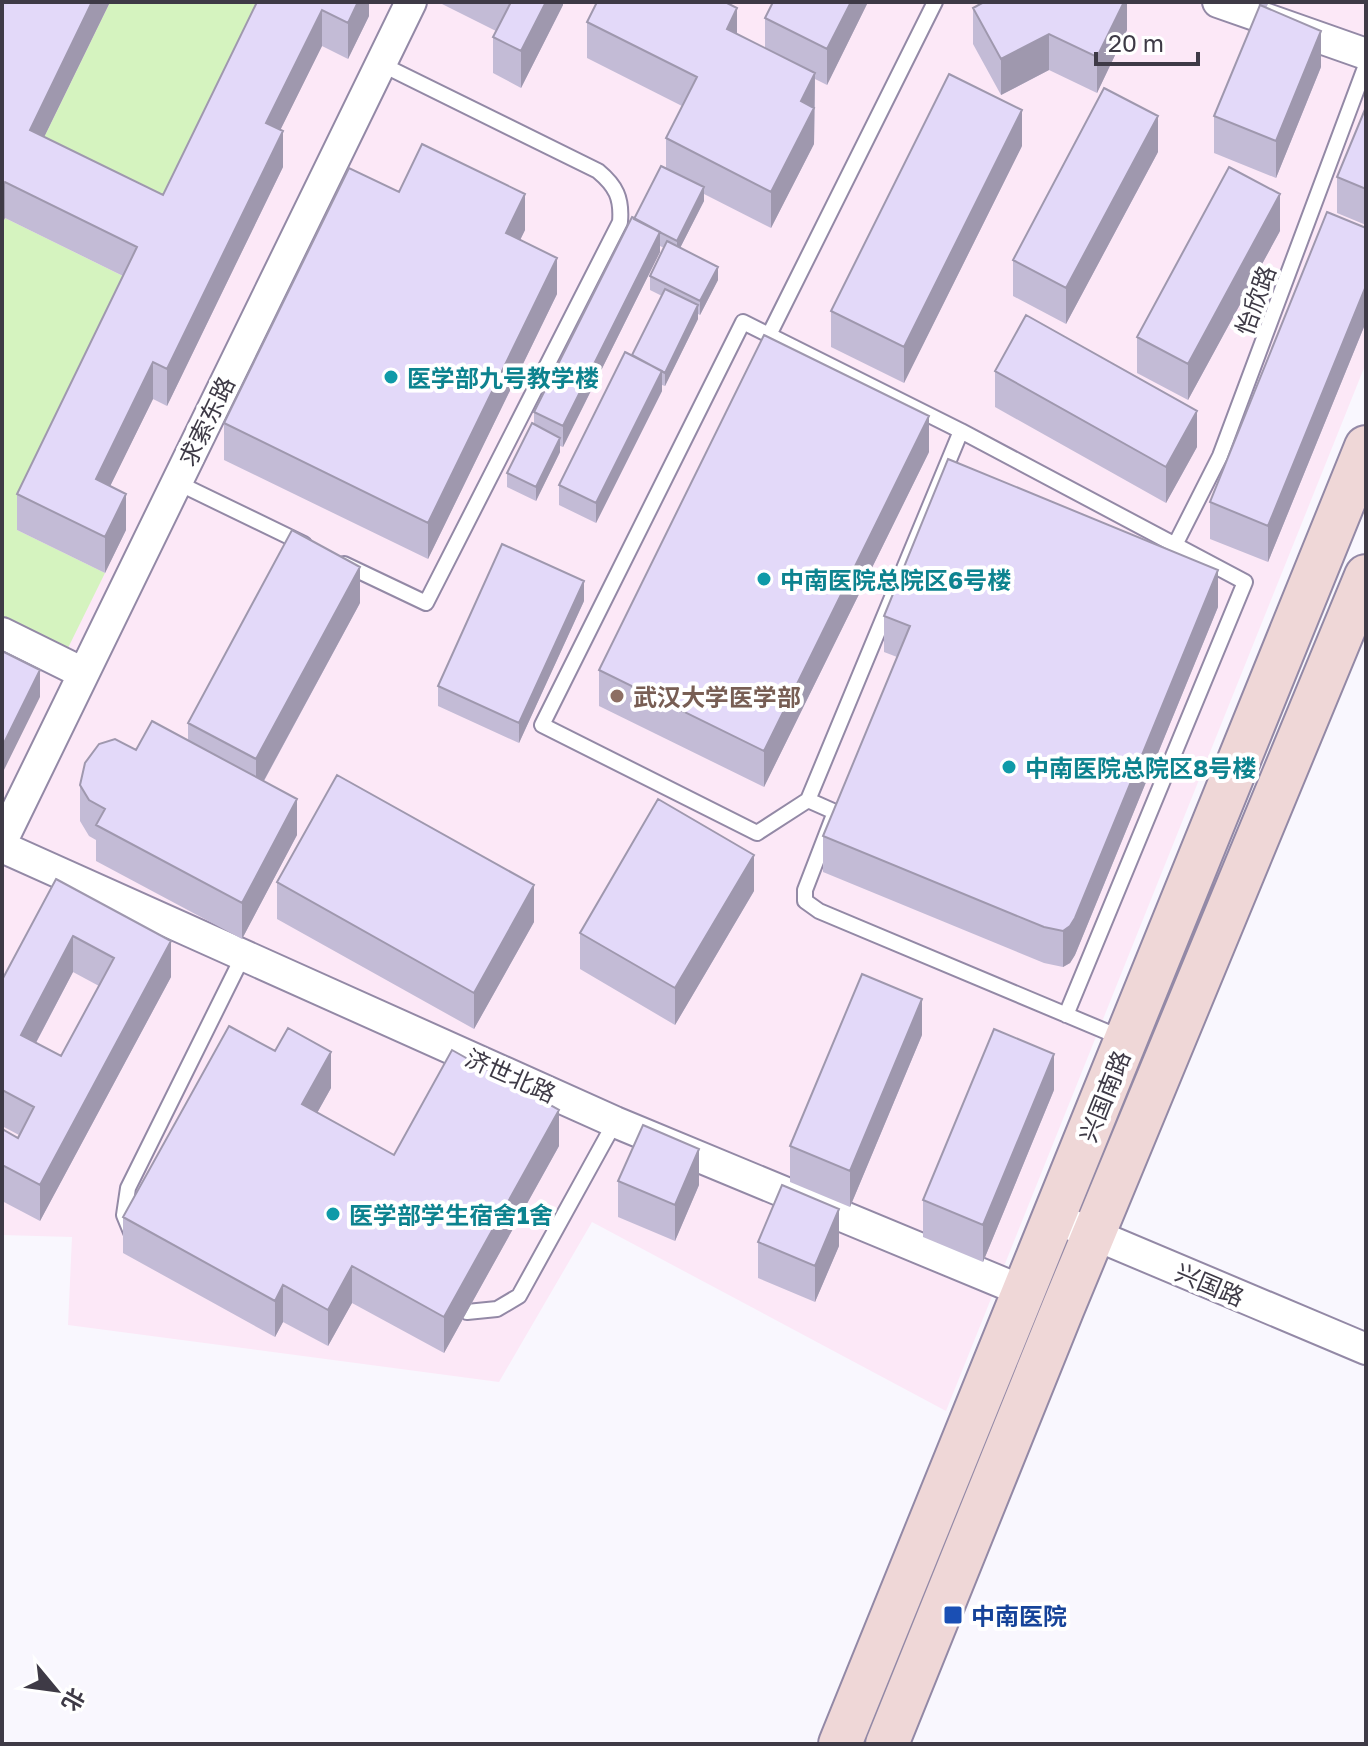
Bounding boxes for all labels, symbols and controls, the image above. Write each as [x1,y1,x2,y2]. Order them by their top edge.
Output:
scale bar [1096,16,1198,66]
text: 20 m [1108,28,1164,57]
street label: 怡欣路 [1229,261,1281,339]
place label: 医学部九号教学楼 [407,363,599,392]
marker: 医学部九号教学楼 [382,368,400,386]
street label: 求索东路 [172,372,240,470]
place label: 中南医院总院区6号楼 [780,565,1011,594]
marker: 中南医院总院区6号楼 [755,570,773,588]
place label: 武汉大学医学部 [633,682,801,711]
marker: 武汉大学医学部 [608,687,626,705]
place label: 中南医院总院区8号楼 [1025,753,1256,782]
marker: 中南医院总院区8号楼 [1000,758,1018,776]
street label: 济世北路 [461,1042,561,1108]
street label: 兴国南路 [1073,1046,1135,1146]
place label: 医学部学生宿舍1舍 [349,1200,553,1229]
marker: 医学部学生宿舍1舍 [324,1205,342,1223]
street label: 兴国路 [1171,1257,1249,1311]
place label: 中南医院 [971,1601,1067,1630]
marker: 中南医院 [942,1604,964,1626]
north arrow [16,1650,96,1730]
text: 北 [57,1684,91,1716]

